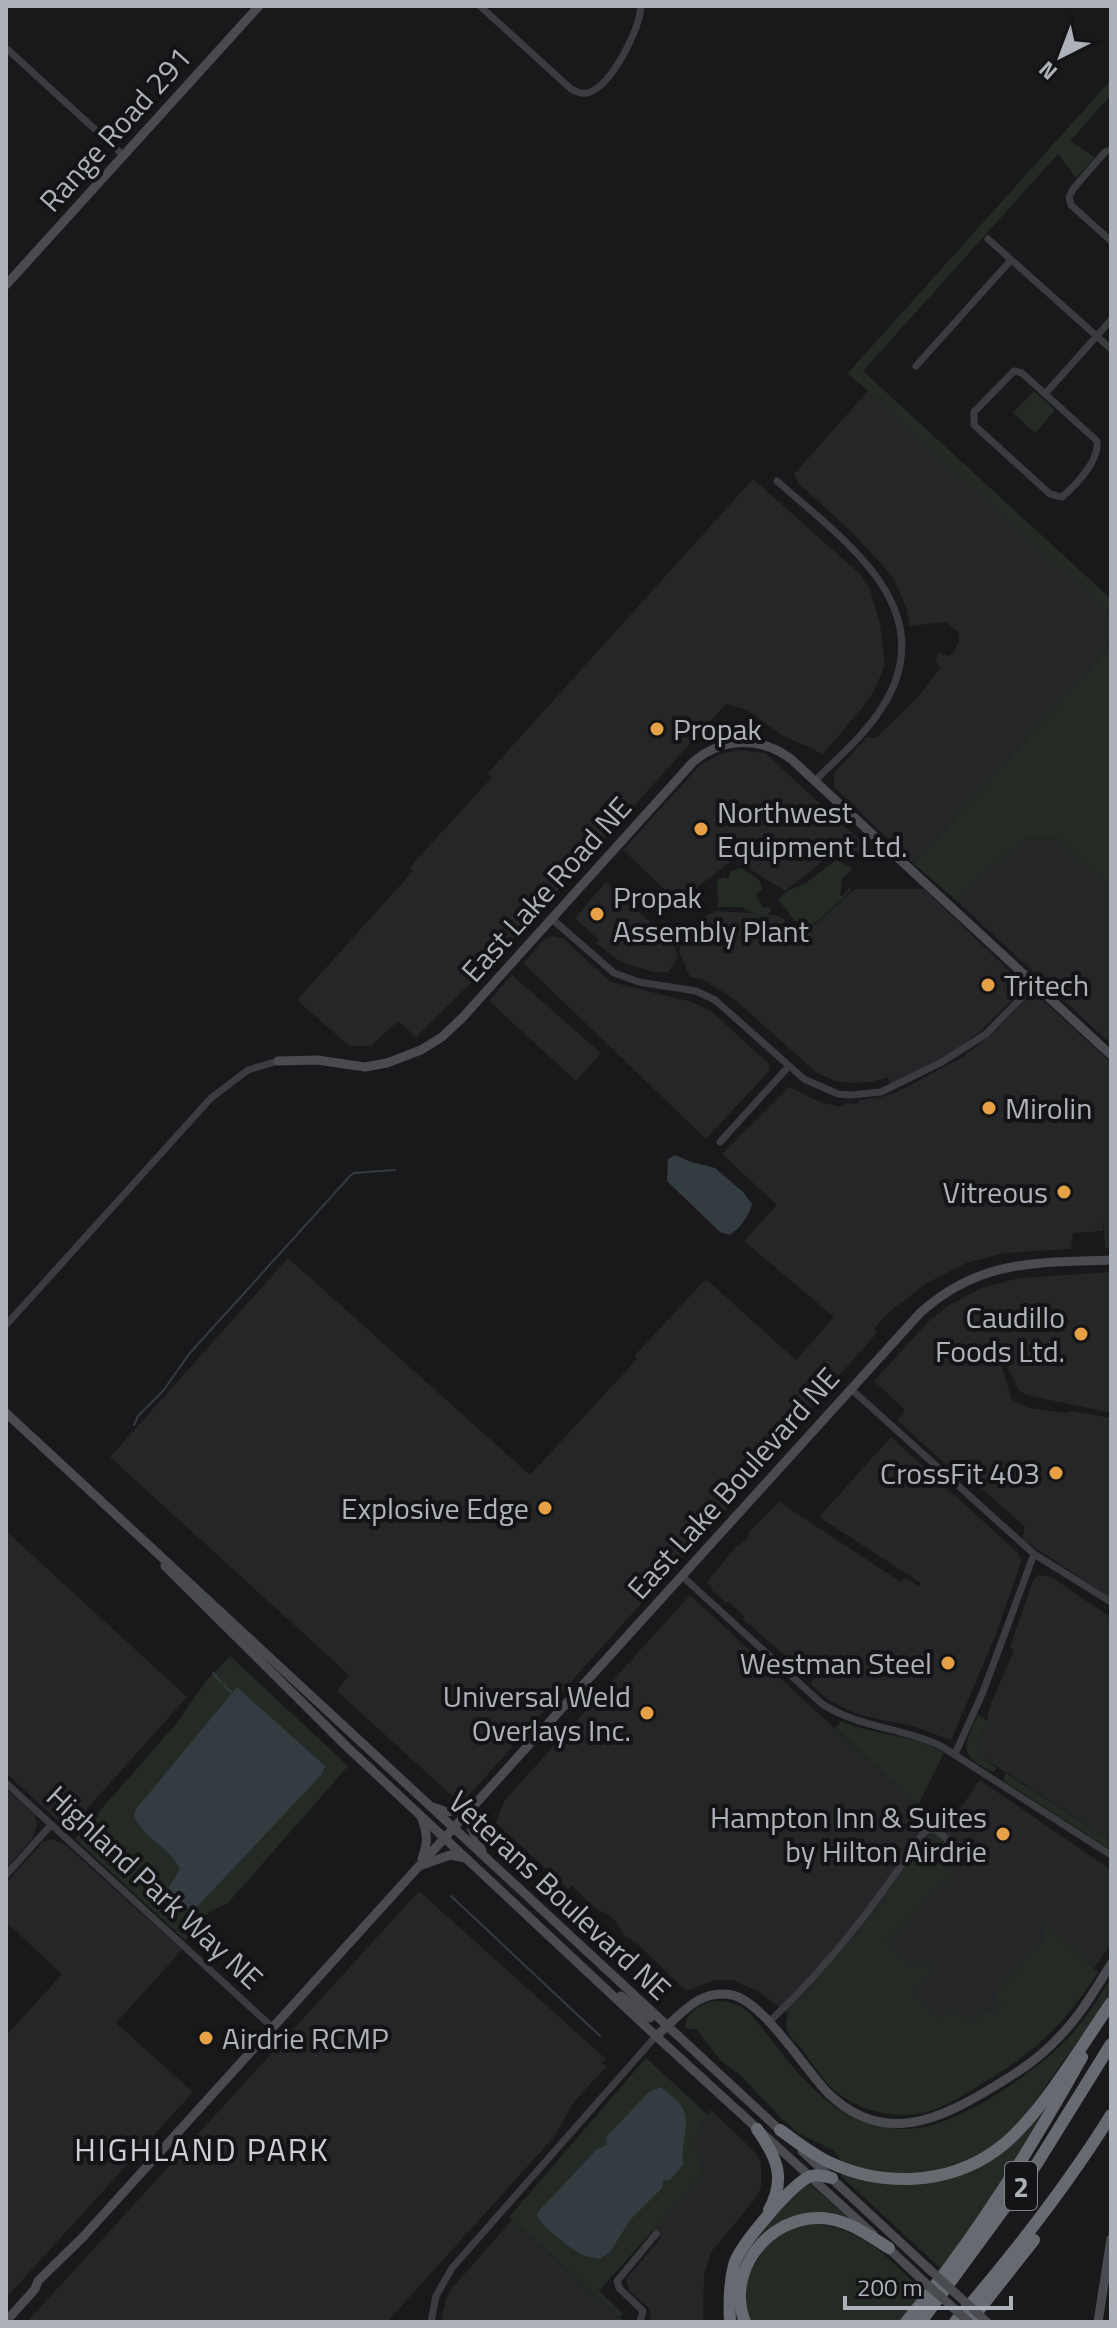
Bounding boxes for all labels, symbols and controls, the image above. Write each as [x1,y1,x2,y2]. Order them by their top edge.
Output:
north arrow [1021,16,1101,96]
street label: Range Road 291 [28,36,202,222]
text: N [1031,53,1065,89]
place label: Propak [673,706,762,752]
marker: Propak [648,720,666,738]
street label: East Lake Road NE [450,786,642,992]
place label: Northwest Equipment Ltd. [717,789,908,869]
marker: Northwest Equipment Ltd. [692,820,710,838]
place label: Propak Assembly Plant [613,874,810,954]
marker: Propak Assembly Plant [588,905,606,923]
place label: Tritech [1004,962,1089,1008]
marker: Tritech [979,976,997,994]
place label: Mirolin [1005,1085,1092,1131]
marker: Mirolin [980,1099,998,1117]
place label: Vitreous [942,1169,1048,1215]
marker: Vitreous [1055,1183,1073,1201]
place label: Caudillo Foods Ltd. [935,1294,1065,1374]
marker: Caudillo Foods Ltd. [1072,1325,1090,1343]
street label: East Lake Boulevard NE [616,1357,850,1609]
place label: CrossFit 403 [880,1450,1040,1496]
marker: CrossFit 403 [1047,1464,1065,1482]
place label: Explosive Edge [341,1485,529,1531]
marker: Explosive Edge [536,1499,554,1517]
place label: Westman Steel [740,1640,932,1686]
marker: Westman Steel [939,1654,957,1672]
place label: Universal Weld Overlays Inc. [443,1673,631,1753]
marker: Universal Weld Overlays Inc. [638,1704,656,1722]
street label: Highland Park Way NE [36,1774,274,2000]
street label: Veterans Boulevard NE [438,1779,682,2011]
place label: Hampton Inn & Suites by Hilton Airdrie [710,1794,987,1874]
marker: Hampton Inn & Suites by Hilton Airdrie [994,1825,1012,1843]
place label: Airdrie RCMP [222,2015,389,2061]
marker: Airdrie RCMP [197,2029,215,2047]
district label: HIGHLAND PARK [74,2125,330,2173]
road number: 2 [1005,2162,1037,2210]
scale bar [845,2260,1011,2310]
text: 200 m [857,2269,923,2305]

